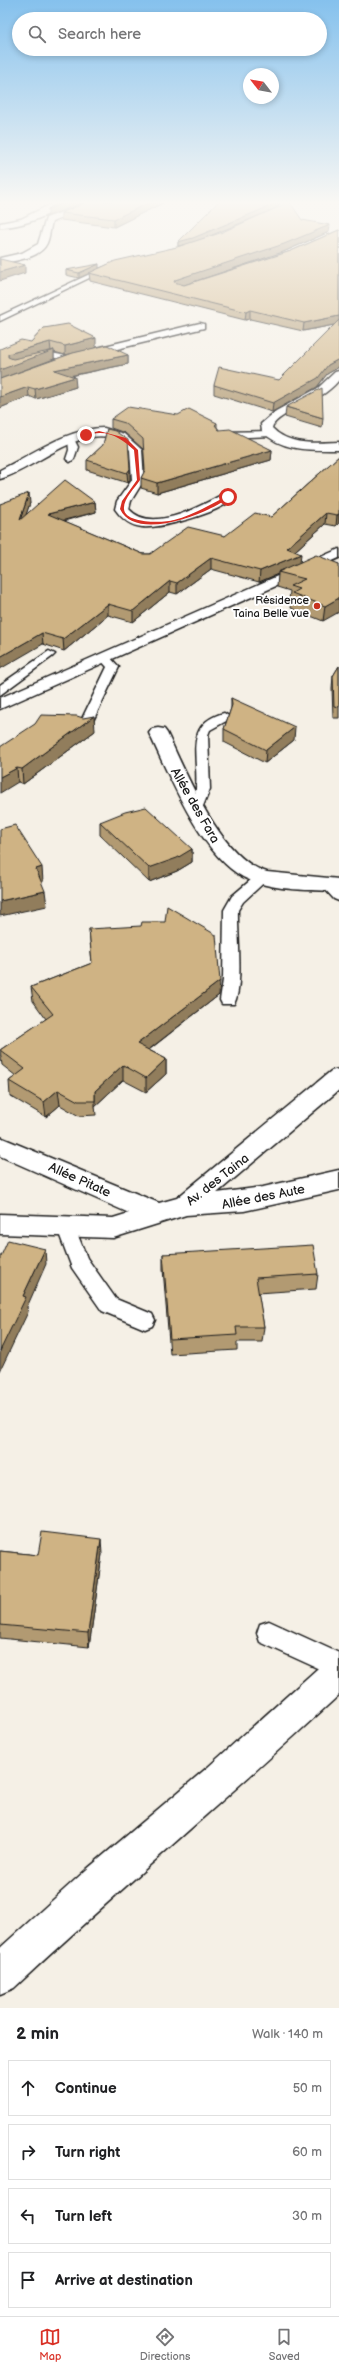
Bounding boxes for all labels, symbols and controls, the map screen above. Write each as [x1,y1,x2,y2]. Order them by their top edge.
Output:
search box [12,12,327,56]
icon: search [26,23,48,45]
text: Search here [58,25,141,44]
north arrow [243,68,279,104]
route end [77,426,95,444]
route start [219,488,237,506]
place label: Résidence Taina Belle vue [233,594,309,620]
marker: Résidence Taina Belle vue [312,601,322,611]
street label: Allée des Fara [167,765,223,846]
street label: Av. des Taina [183,1150,252,1209]
street label: Allée Pitate [46,1159,113,1201]
street label: Allée des Aute [220,1181,306,1213]
text: 2 min [16,2024,59,2044]
text: Walk · 140 m [252,2026,323,2042]
icon: ahead [17,2077,39,2099]
text: Continue [55,2079,117,2098]
text: 50 m [293,2080,322,2096]
icon: right [17,2141,39,2163]
text: Turn right [55,2143,120,2162]
text: 60 m [292,2144,322,2160]
icon: left [17,2205,39,2227]
text: Turn left [55,2207,112,2226]
text: 30 m [292,2208,322,2224]
icon: arrive [17,2269,39,2291]
text: Arrive at destination [55,2271,193,2290]
tab: Map [39,2326,61,2363]
tab: Directions [140,2326,190,2363]
tab: Saved [269,2326,300,2363]

